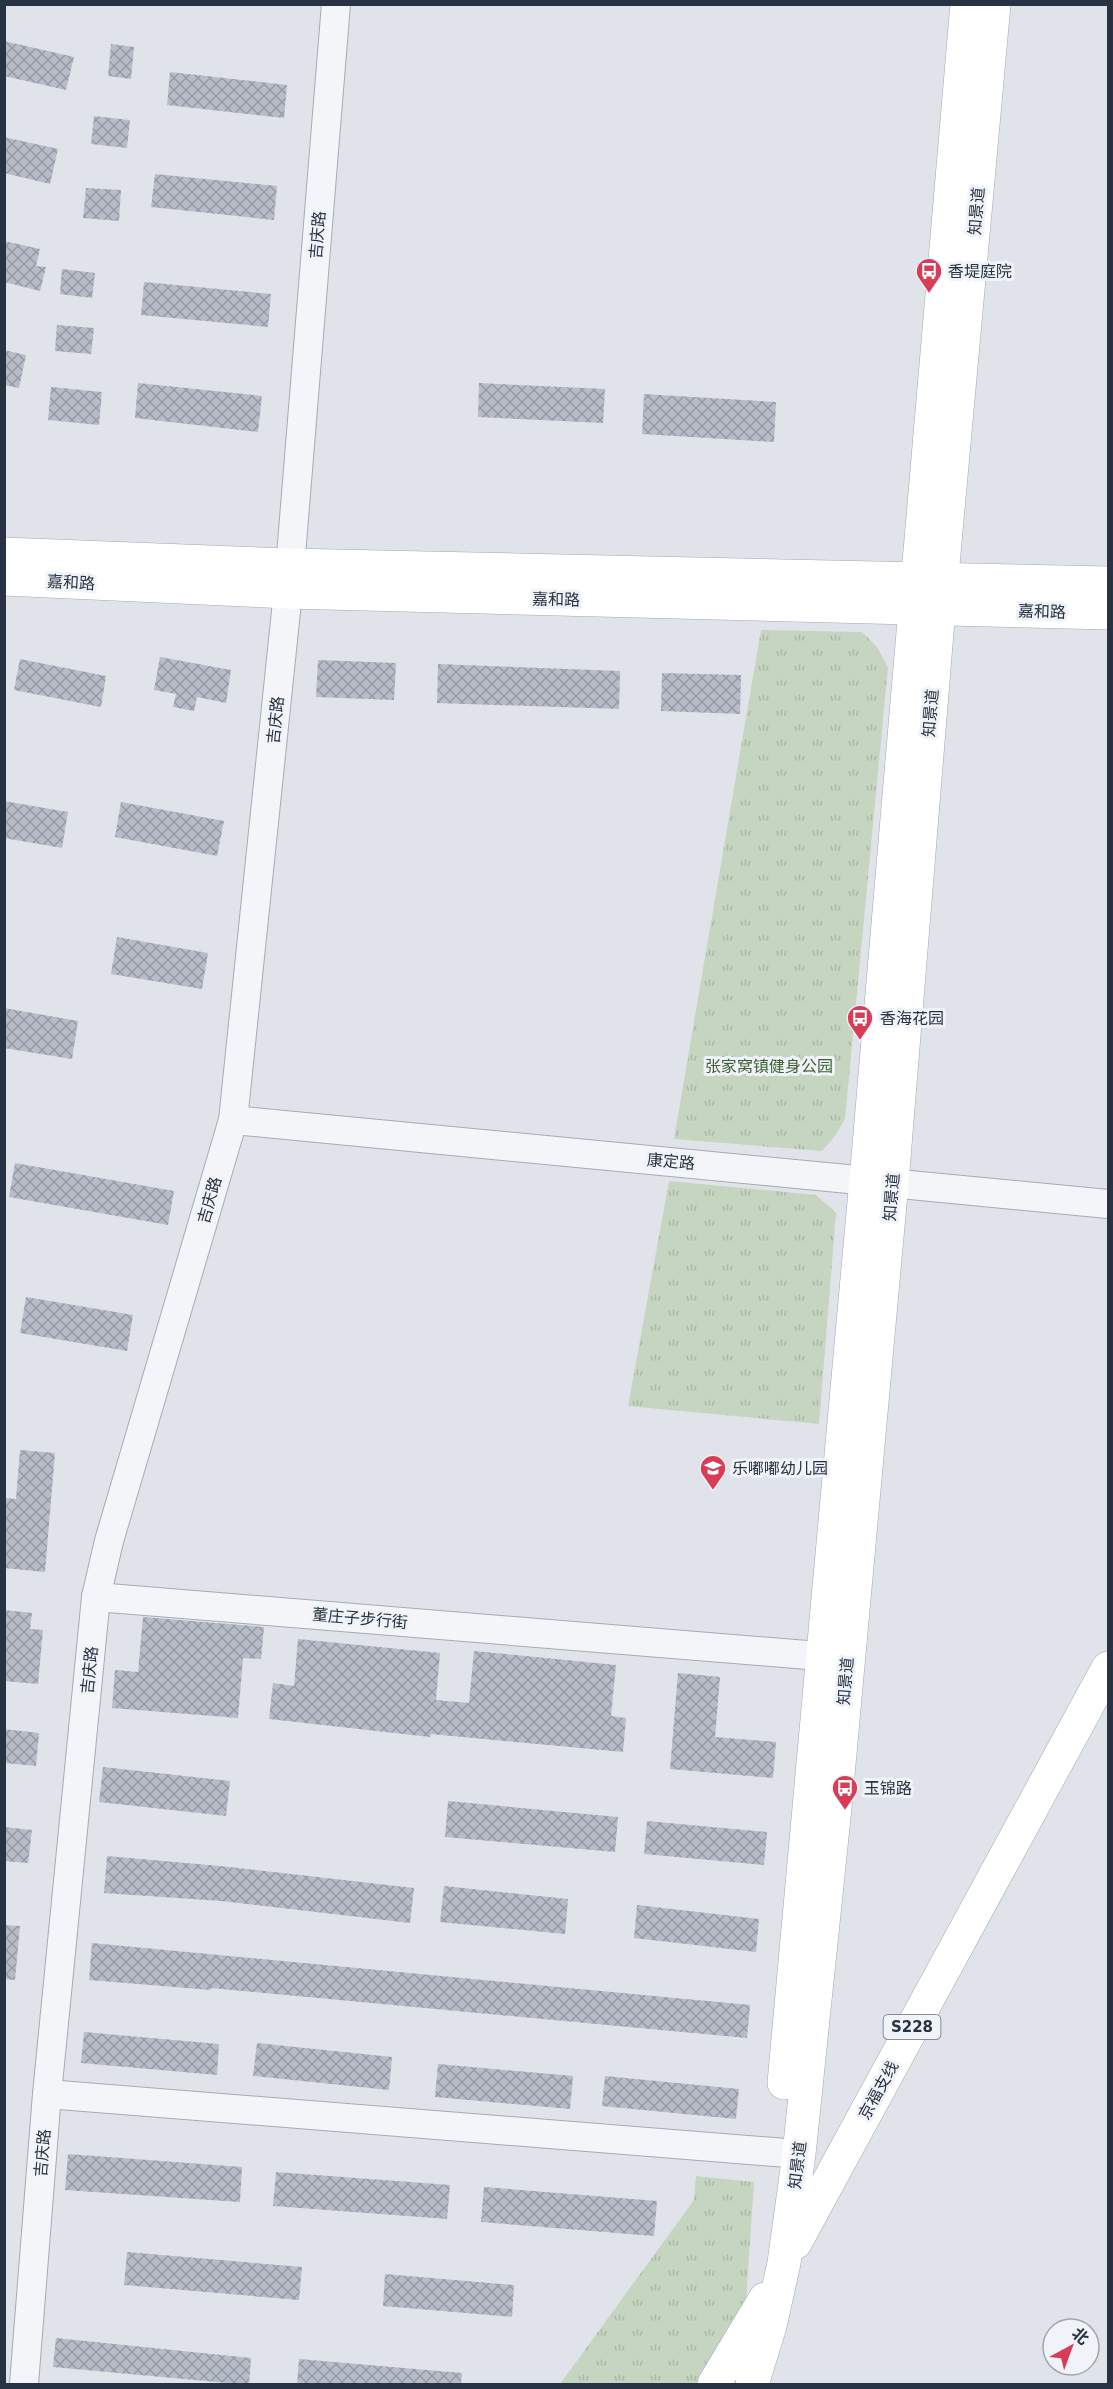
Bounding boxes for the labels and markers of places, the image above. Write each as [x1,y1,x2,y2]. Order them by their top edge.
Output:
bus stop icon: 香堤庭院 [914,256,944,294]
place label: 香堤庭院 [948,262,1012,281]
bus stop icon: 香海花园 [845,1003,875,1041]
place label: 香海花园 [880,1009,944,1028]
school or university icon: 乐嘟嘟幼儿园 [698,1453,728,1491]
place label: 乐嘟嘟幼儿园 [732,1459,828,1478]
bus stop icon: 玉锦路 [830,1773,860,1811]
place label: 玉锦路 [864,1779,912,1798]

